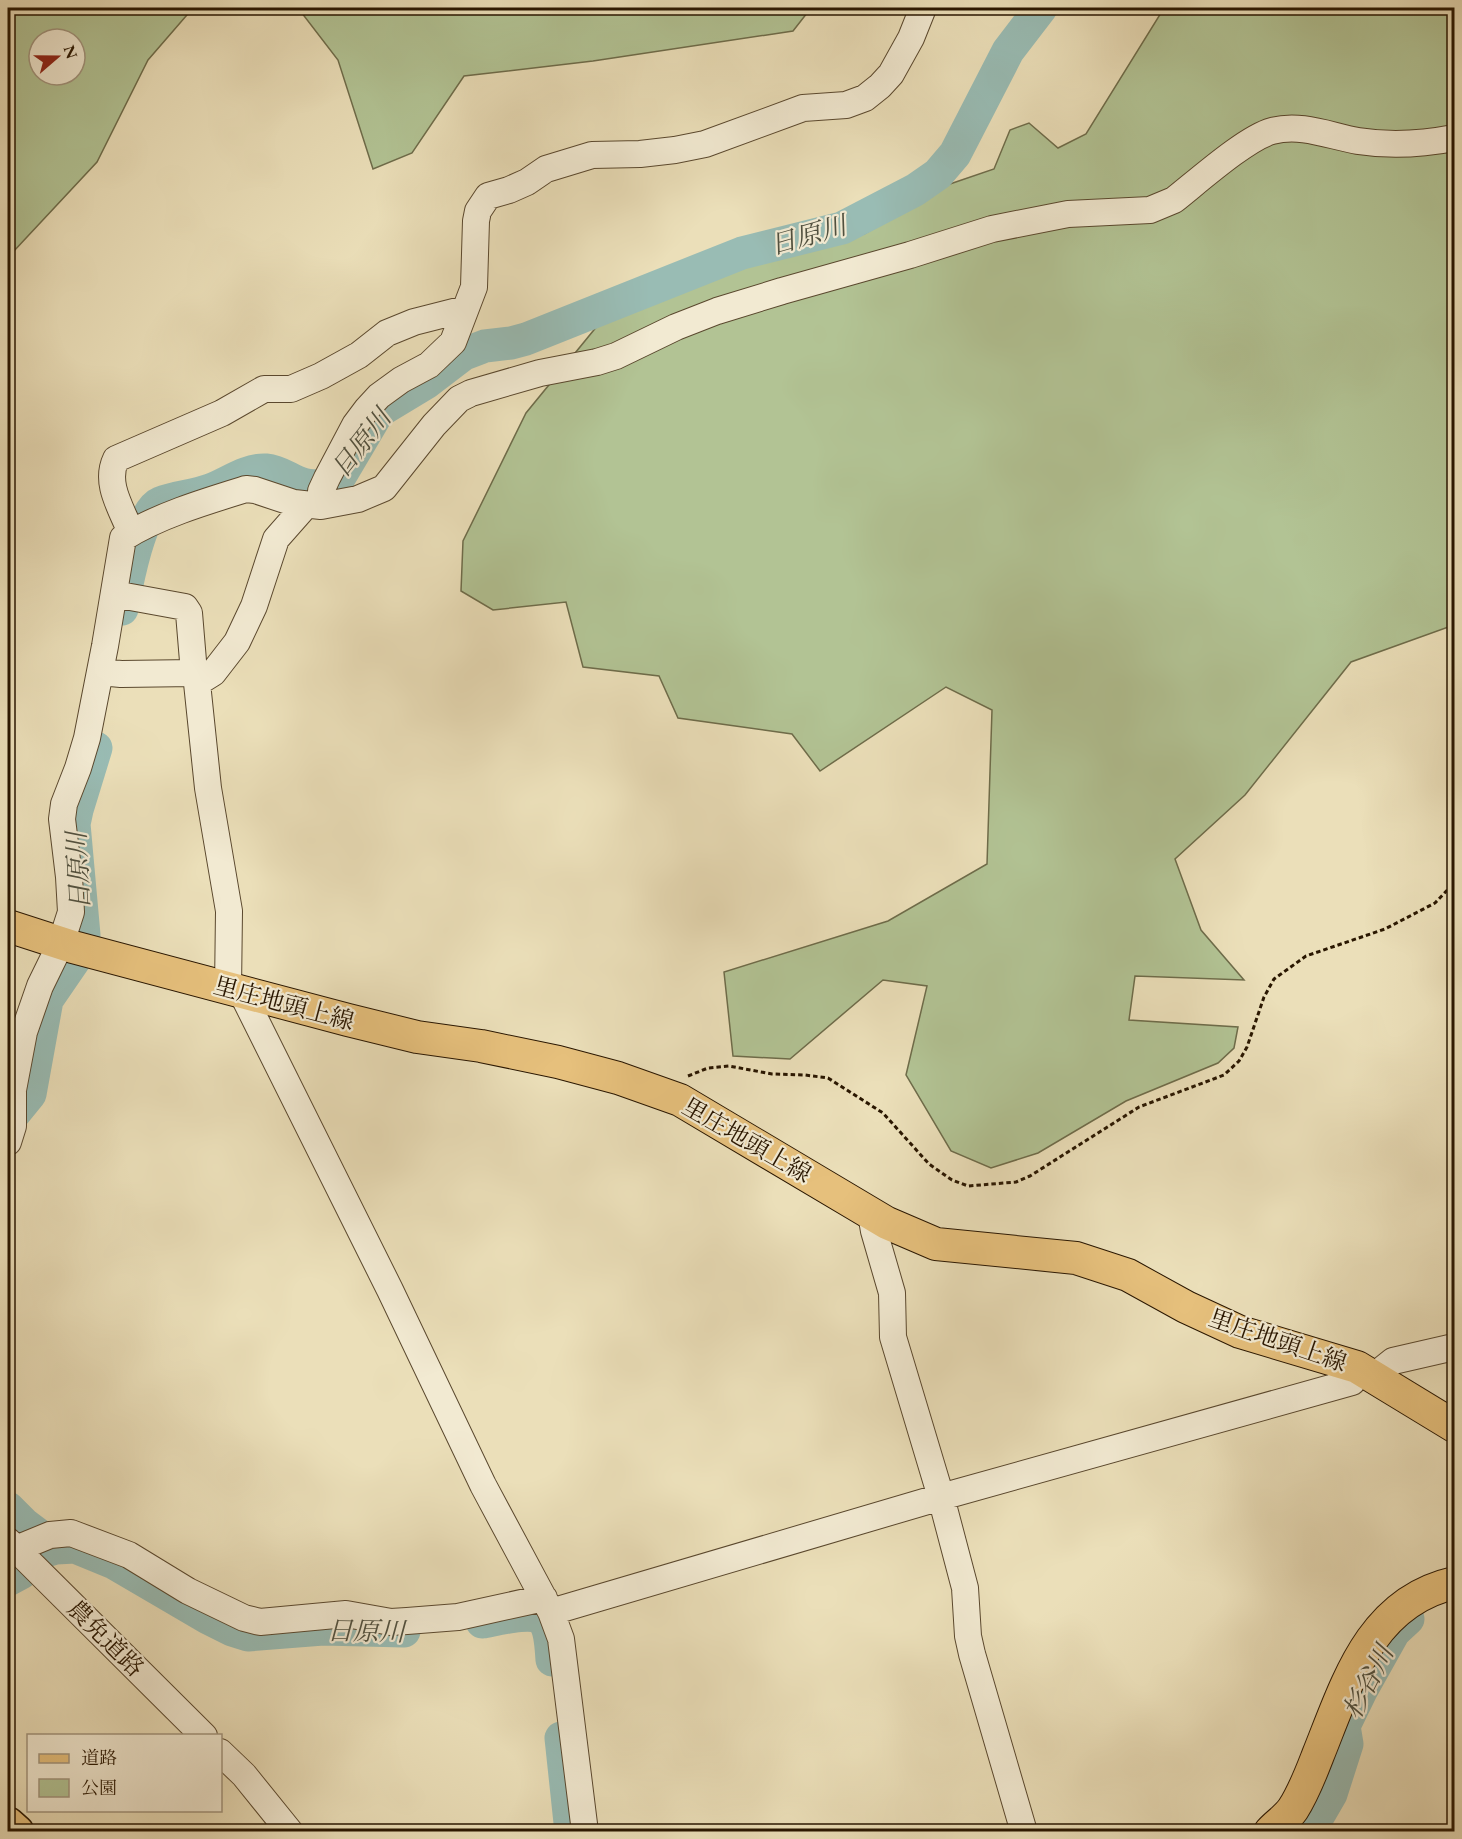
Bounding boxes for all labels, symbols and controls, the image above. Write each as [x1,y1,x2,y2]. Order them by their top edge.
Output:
north arrow [27,27,87,87]
text: N [59,42,83,62]
water label: 日原川 [766,207,853,262]
water label: 日原川 [324,399,400,484]
water label: 日原川 [59,828,97,911]
street label: 里庄地頭上線 [210,969,358,1037]
street label: 里庄地頭上線 [677,1091,817,1189]
street label: 里庄地頭上線 [1205,1302,1351,1378]
street label: 農免道路 [61,1593,151,1683]
water label: 日原川 [327,1613,408,1649]
water label: 杉谷川 [1335,1637,1402,1724]
legend [27,1734,222,1812]
text: 道路 [81,1746,117,1769]
text: 公園 [81,1776,117,1799]

